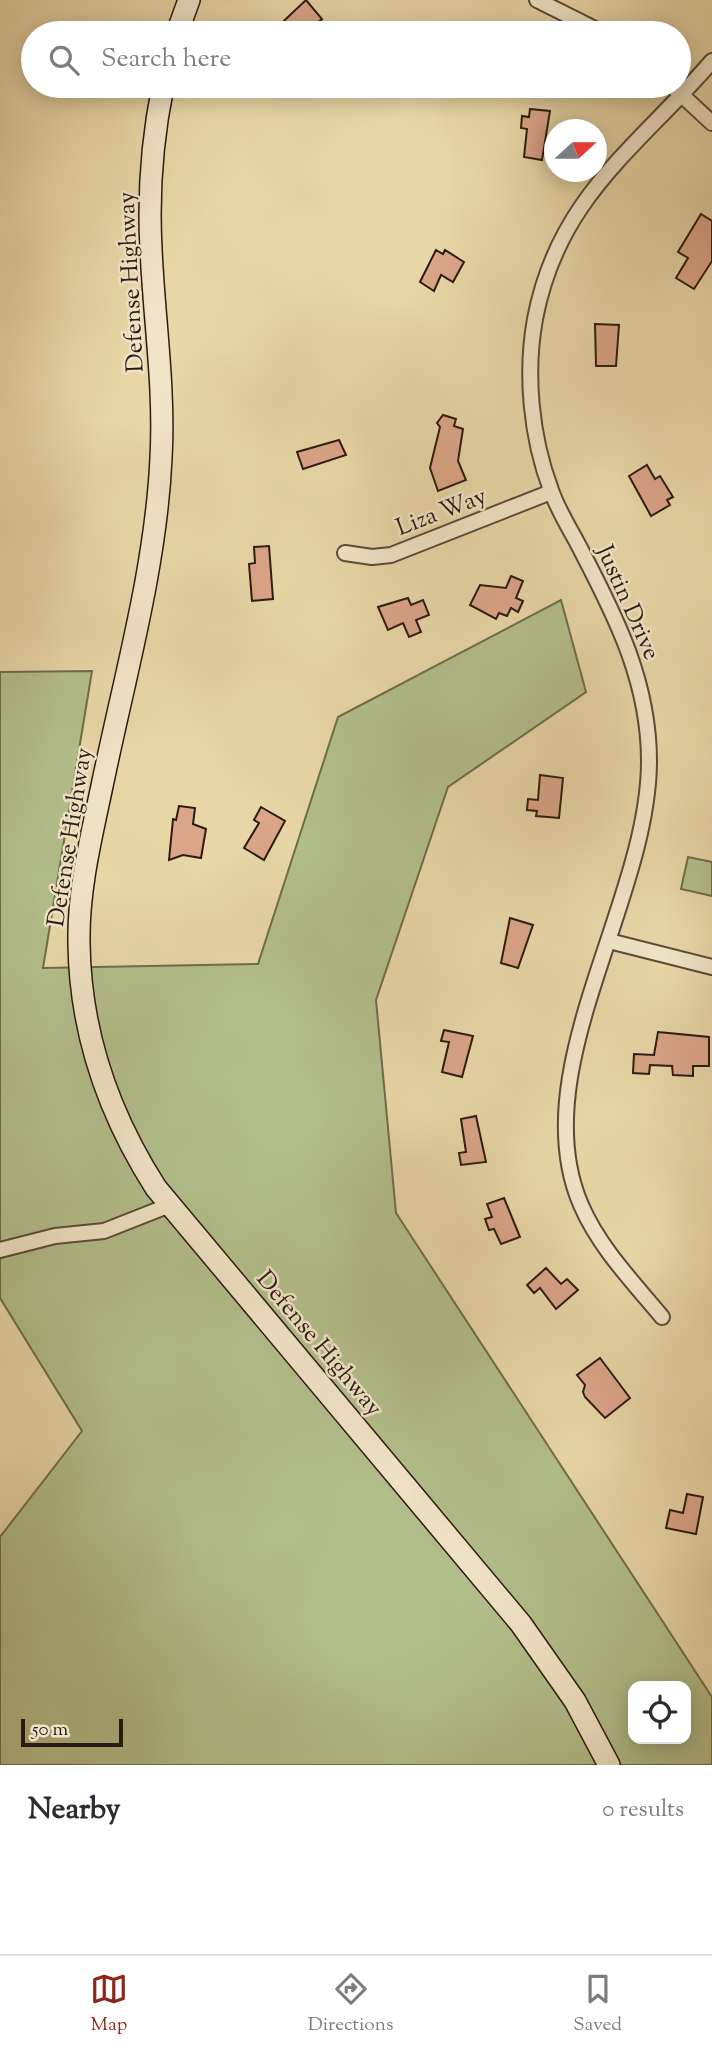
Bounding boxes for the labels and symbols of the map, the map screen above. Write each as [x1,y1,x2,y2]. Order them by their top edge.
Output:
north arrow [544,119,607,182]
street label: Defense Highway [110,191,154,373]
street label: Liza Way [392,480,492,546]
street label: Justin Drive [586,538,668,666]
street label: Defense Highway [40,745,102,929]
street label: Defense Highway [247,1264,390,1425]
scale bar [21,1716,122,1748]

